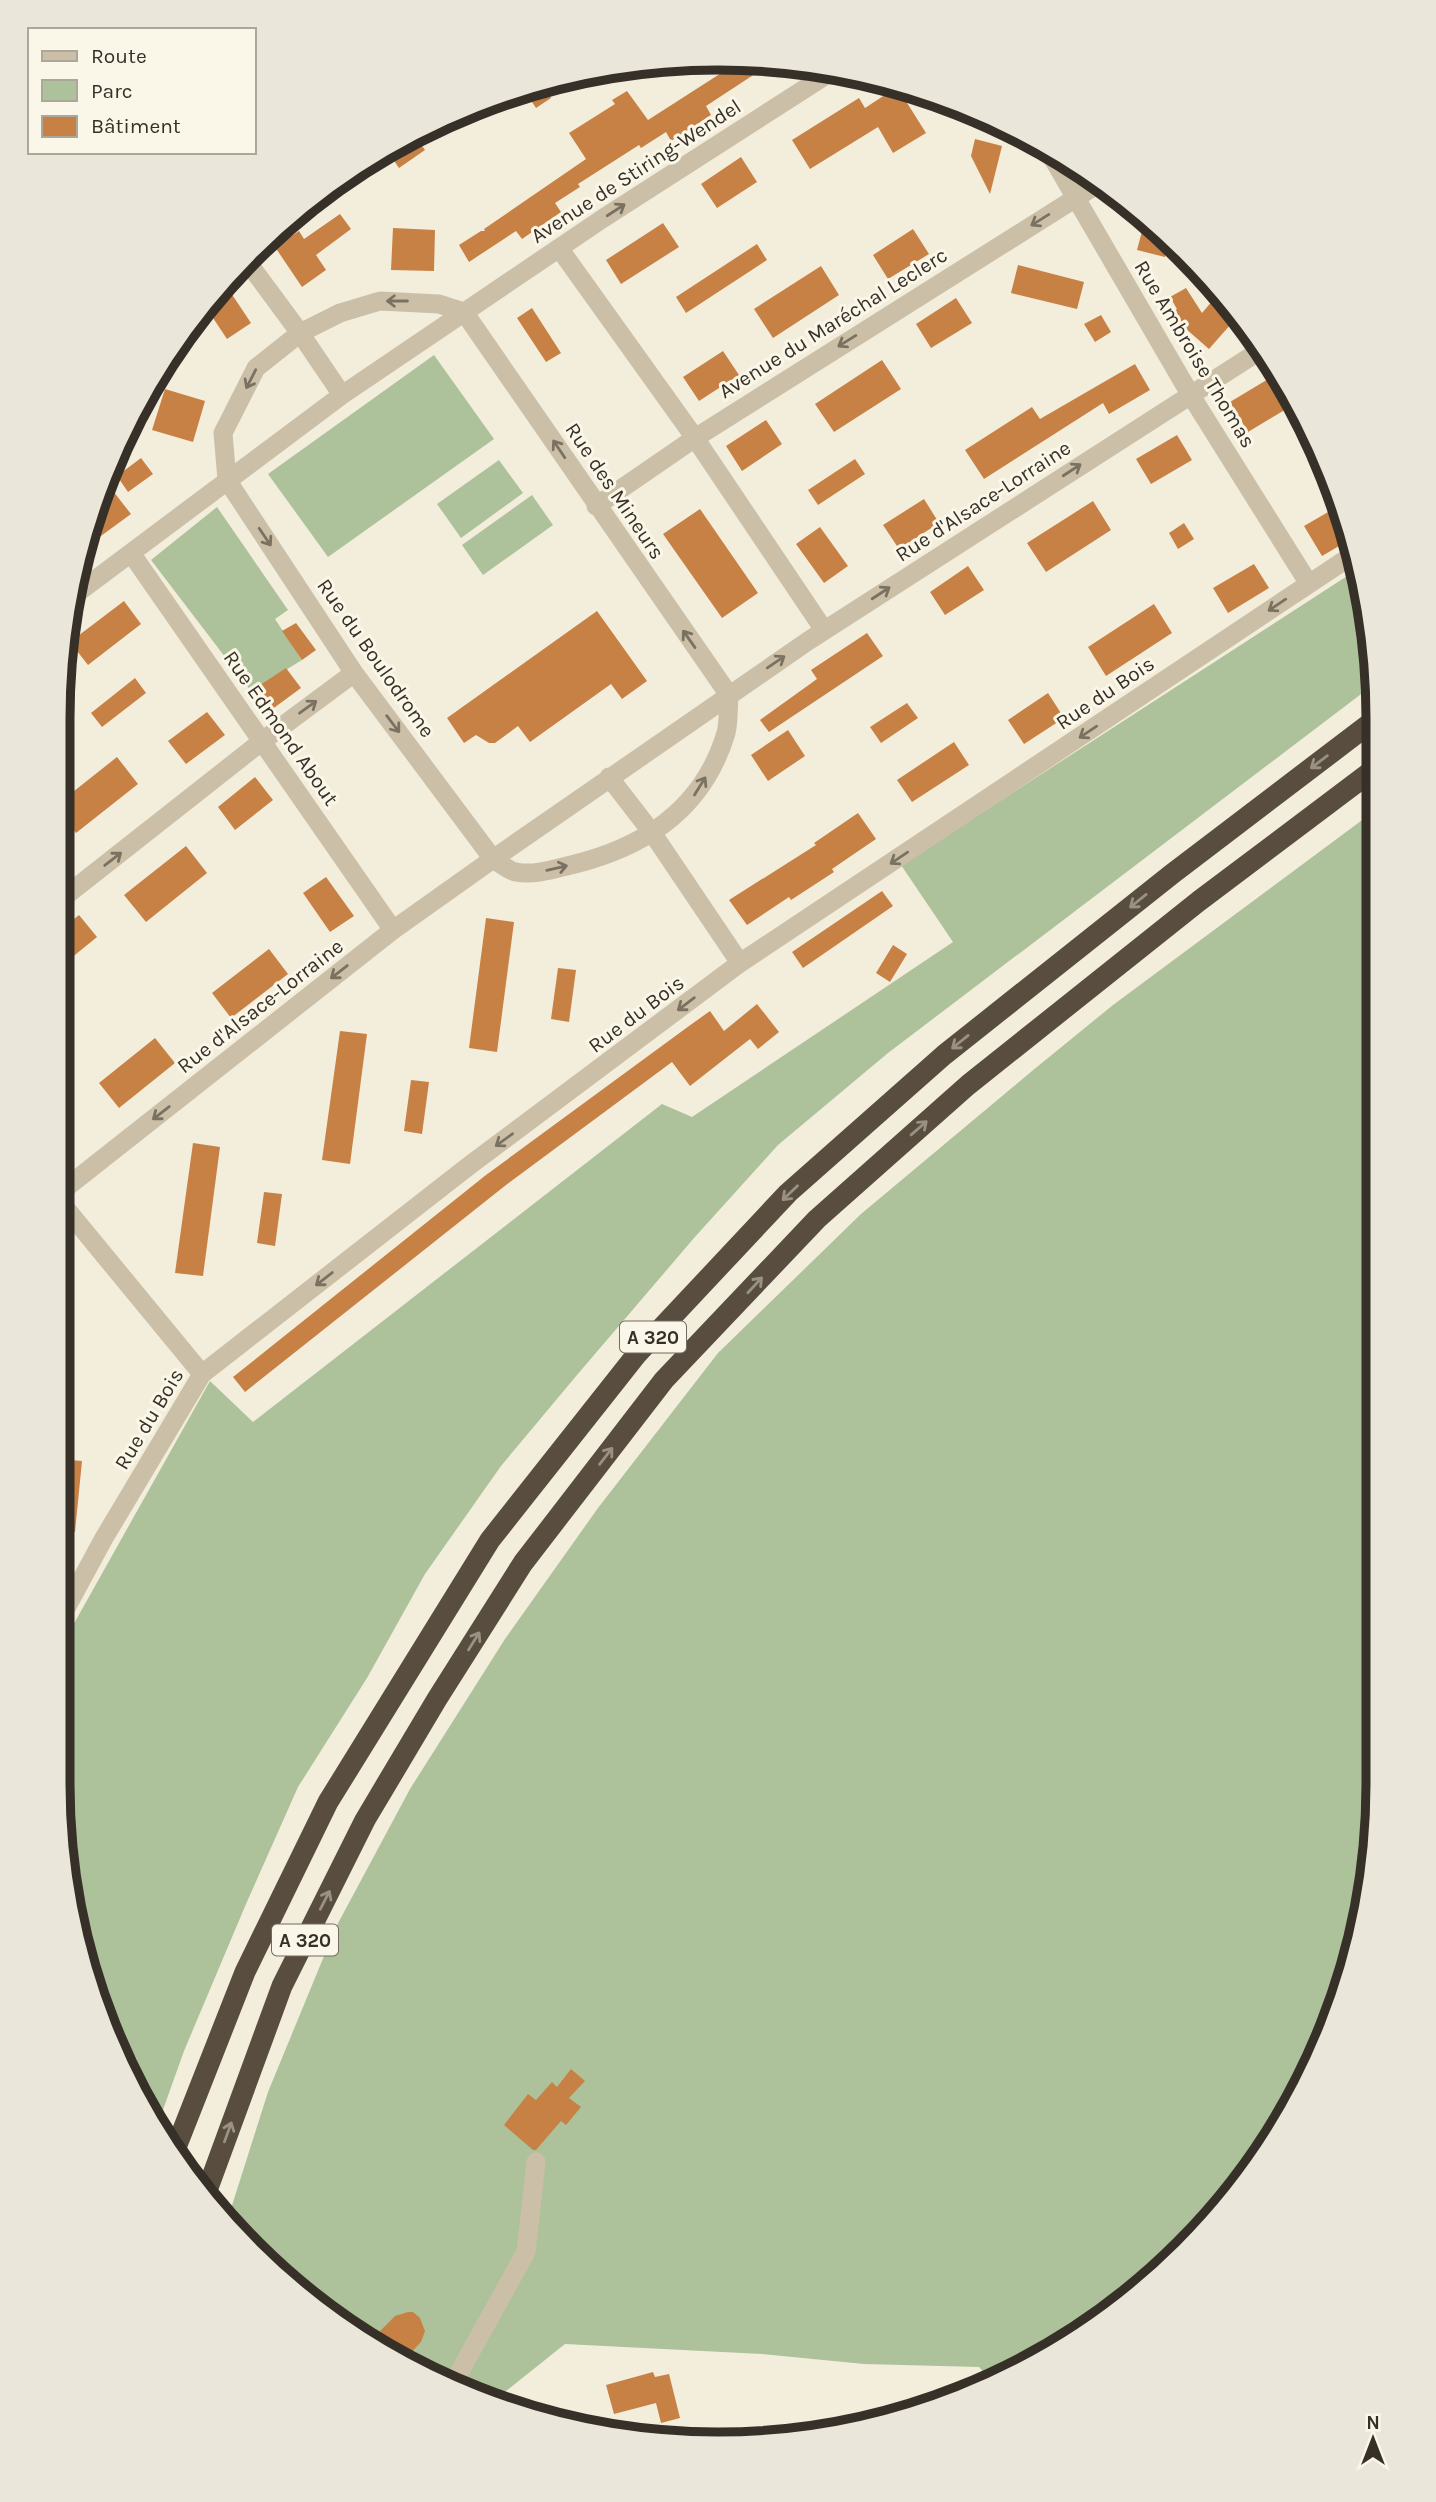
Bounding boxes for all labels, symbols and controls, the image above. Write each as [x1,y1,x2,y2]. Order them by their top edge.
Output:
legend [28,28,256,154]
text: Route [91,44,147,68]
text: Parc [91,79,133,103]
street label: Avenue de Stiring-Wendel [527,94,745,248]
text: Bâtiment [91,114,181,138]
one-way arrow [605,202,625,216]
one-way arrow [1030,213,1050,227]
street label: Avenue du Maréchal Leclerc [715,243,951,403]
street label: Rue Ambroise Thomas [1129,256,1261,452]
one-way arrow [385,294,408,308]
one-way arrow [838,335,858,349]
one-way arrow [243,368,257,389]
street label: Rue des Mineurs [560,418,670,564]
street label: Rue d'Alsace-Lorraine [891,435,1075,567]
one-way arrow [551,440,566,459]
one-way arrow [1062,463,1082,477]
one-way arrow [258,526,272,546]
street label: Rue du Boulodrome [312,574,440,742]
one-way arrow [871,586,890,601]
one-way arrow [1268,598,1287,613]
one-way arrow [682,630,696,649]
street label: Rue Edmond About [219,646,343,810]
street label: Rue du Bois [1051,651,1159,735]
one-way arrow [766,655,785,669]
one-way arrow [298,700,317,715]
one-way arrow [385,715,400,734]
one-way arrow [1079,725,1098,739]
one-way arrow [1310,755,1328,770]
one-way arrow [694,776,708,796]
one-way arrow [103,851,121,866]
one-way arrow [890,851,909,865]
one-way arrow [545,861,568,874]
one-way arrow [1130,893,1148,908]
street label: Rue d'Alsace-Lorraine [172,934,348,1078]
one-way arrow [331,965,349,980]
street label: Rue du Bois [584,970,688,1058]
one-way arrow [677,997,696,1012]
one-way arrow [952,1035,970,1050]
one-way arrow [152,1106,170,1121]
one-way arrow [910,1120,928,1136]
one-way arrow [495,1133,514,1148]
one-way arrow [781,1184,798,1201]
one-way arrow [315,1272,333,1287]
one-way arrow [746,1276,763,1293]
road number: A 320 [620,1322,686,1352]
street label: Rue du Bois [110,1364,188,1474]
one-way arrow [598,1447,613,1466]
one-way arrow [467,1632,481,1652]
one-way arrow [319,1890,333,1911]
road number: A 320 [272,1924,338,1956]
one-way arrow [223,2121,235,2143]
north arrow [1338,2404,1408,2474]
text: N [1366,2412,1380,2434]

